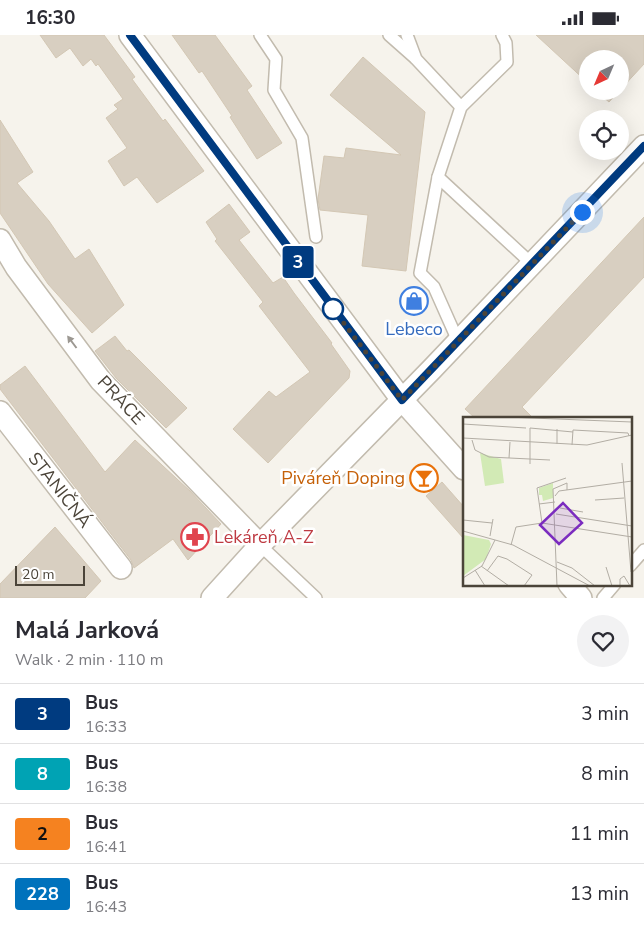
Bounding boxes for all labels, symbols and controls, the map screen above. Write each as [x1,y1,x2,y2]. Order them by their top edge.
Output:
text: 16:30 [25,5,75,31]
north arrow [579,50,629,100]
map controls [579,50,629,160]
button: locate [579,110,629,160]
your location [570,200,595,225]
line badge: 3 [282,246,314,278]
text: 3 [293,250,303,274]
shop icon: Lebeco [399,286,429,316]
unlabelled marker [322,298,344,320]
place label: Lebeco [385,317,443,341]
one-way arrow [67,335,77,349]
street label: PRÁCE [92,370,150,430]
inset map [463,417,632,585]
street label: STANIČNÁ [23,447,97,533]
bar icon: Piváreň Doping [409,463,439,493]
place label: Piváreň Doping [281,466,405,490]
pharmacy icon: Lekáreň A-Z [180,522,210,552]
place label: Lekáreň A-Z [214,525,314,549]
scale bar [15,563,85,586]
text: 20 m [22,565,54,584]
text: Malá Jarková [15,614,159,646]
button: heart [577,615,629,667]
text: Walk · 2 min · 110 m [15,649,163,671]
text: Bus [85,690,118,716]
text: 3 min [581,701,629,727]
text: 3 [37,702,48,726]
text: 16:33 [85,716,127,738]
text: Bus [85,750,118,776]
text: 8 min [581,761,629,787]
text: 8 [37,762,48,786]
text: 16:38 [85,776,127,798]
text: Bus [85,810,118,836]
text: 11 min [570,821,629,847]
text: 2 [37,822,48,846]
text: 16:41 [85,836,127,858]
text: Bus [85,870,118,896]
text: 13 min [570,881,629,907]
text: 228 [26,882,59,906]
text: 16:43 [85,896,127,918]

